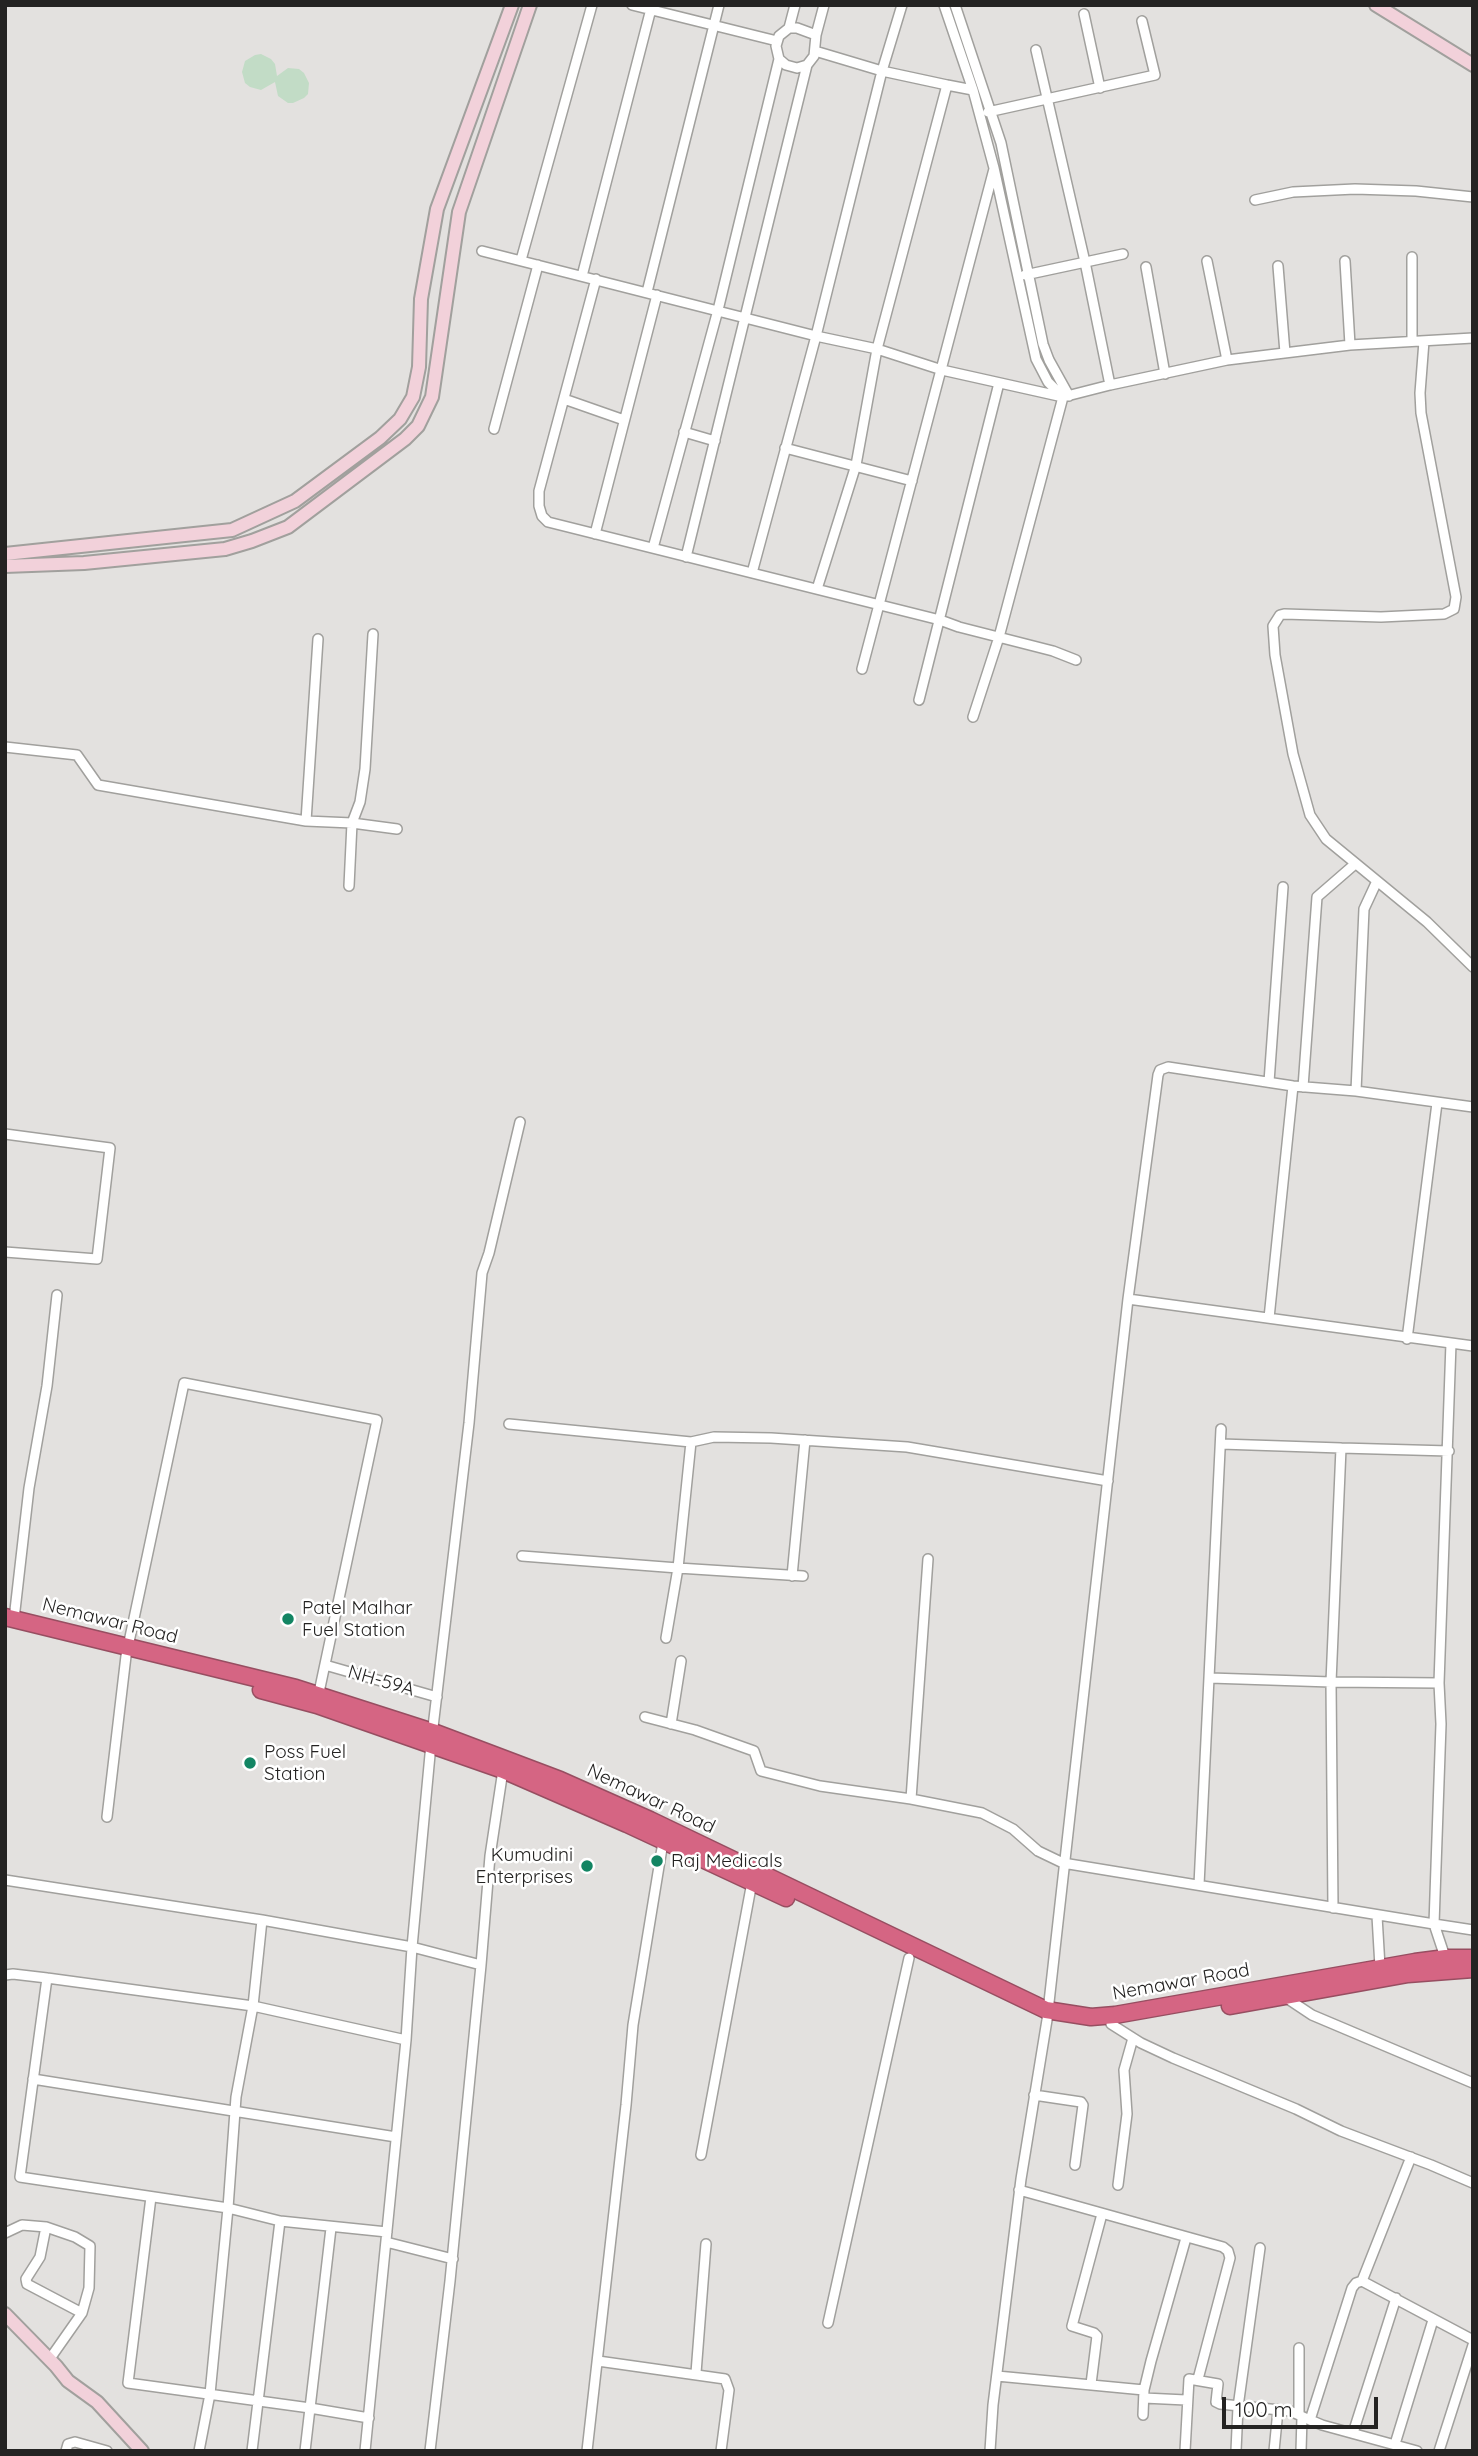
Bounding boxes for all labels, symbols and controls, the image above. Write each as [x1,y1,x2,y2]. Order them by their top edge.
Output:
street label: Nemawar Road [40,1593,180,1649]
place label: Patel Malhar Fuel Station [302,1597,413,1641]
marker: Patel Malhar Fuel Station [280,1611,296,1627]
street label: NH-59A [345,1661,417,1701]
place label: Poss Fuel Station [264,1741,346,1785]
marker: Poss Fuel Station [242,1755,258,1771]
street label: Nemawar Road [583,1759,719,1839]
place label: Kumudini Enterprises [475,1844,573,1888]
place label: Raj Medicals [671,1850,782,1872]
marker: Raj Medicals [649,1853,665,1869]
marker: Kumudini Enterprises [579,1858,595,1874]
street label: Nemawar Road [1111,1959,1251,2005]
scale bar [1226,2382,1382,2426]
text: 100 m [1235,2396,1293,2422]

